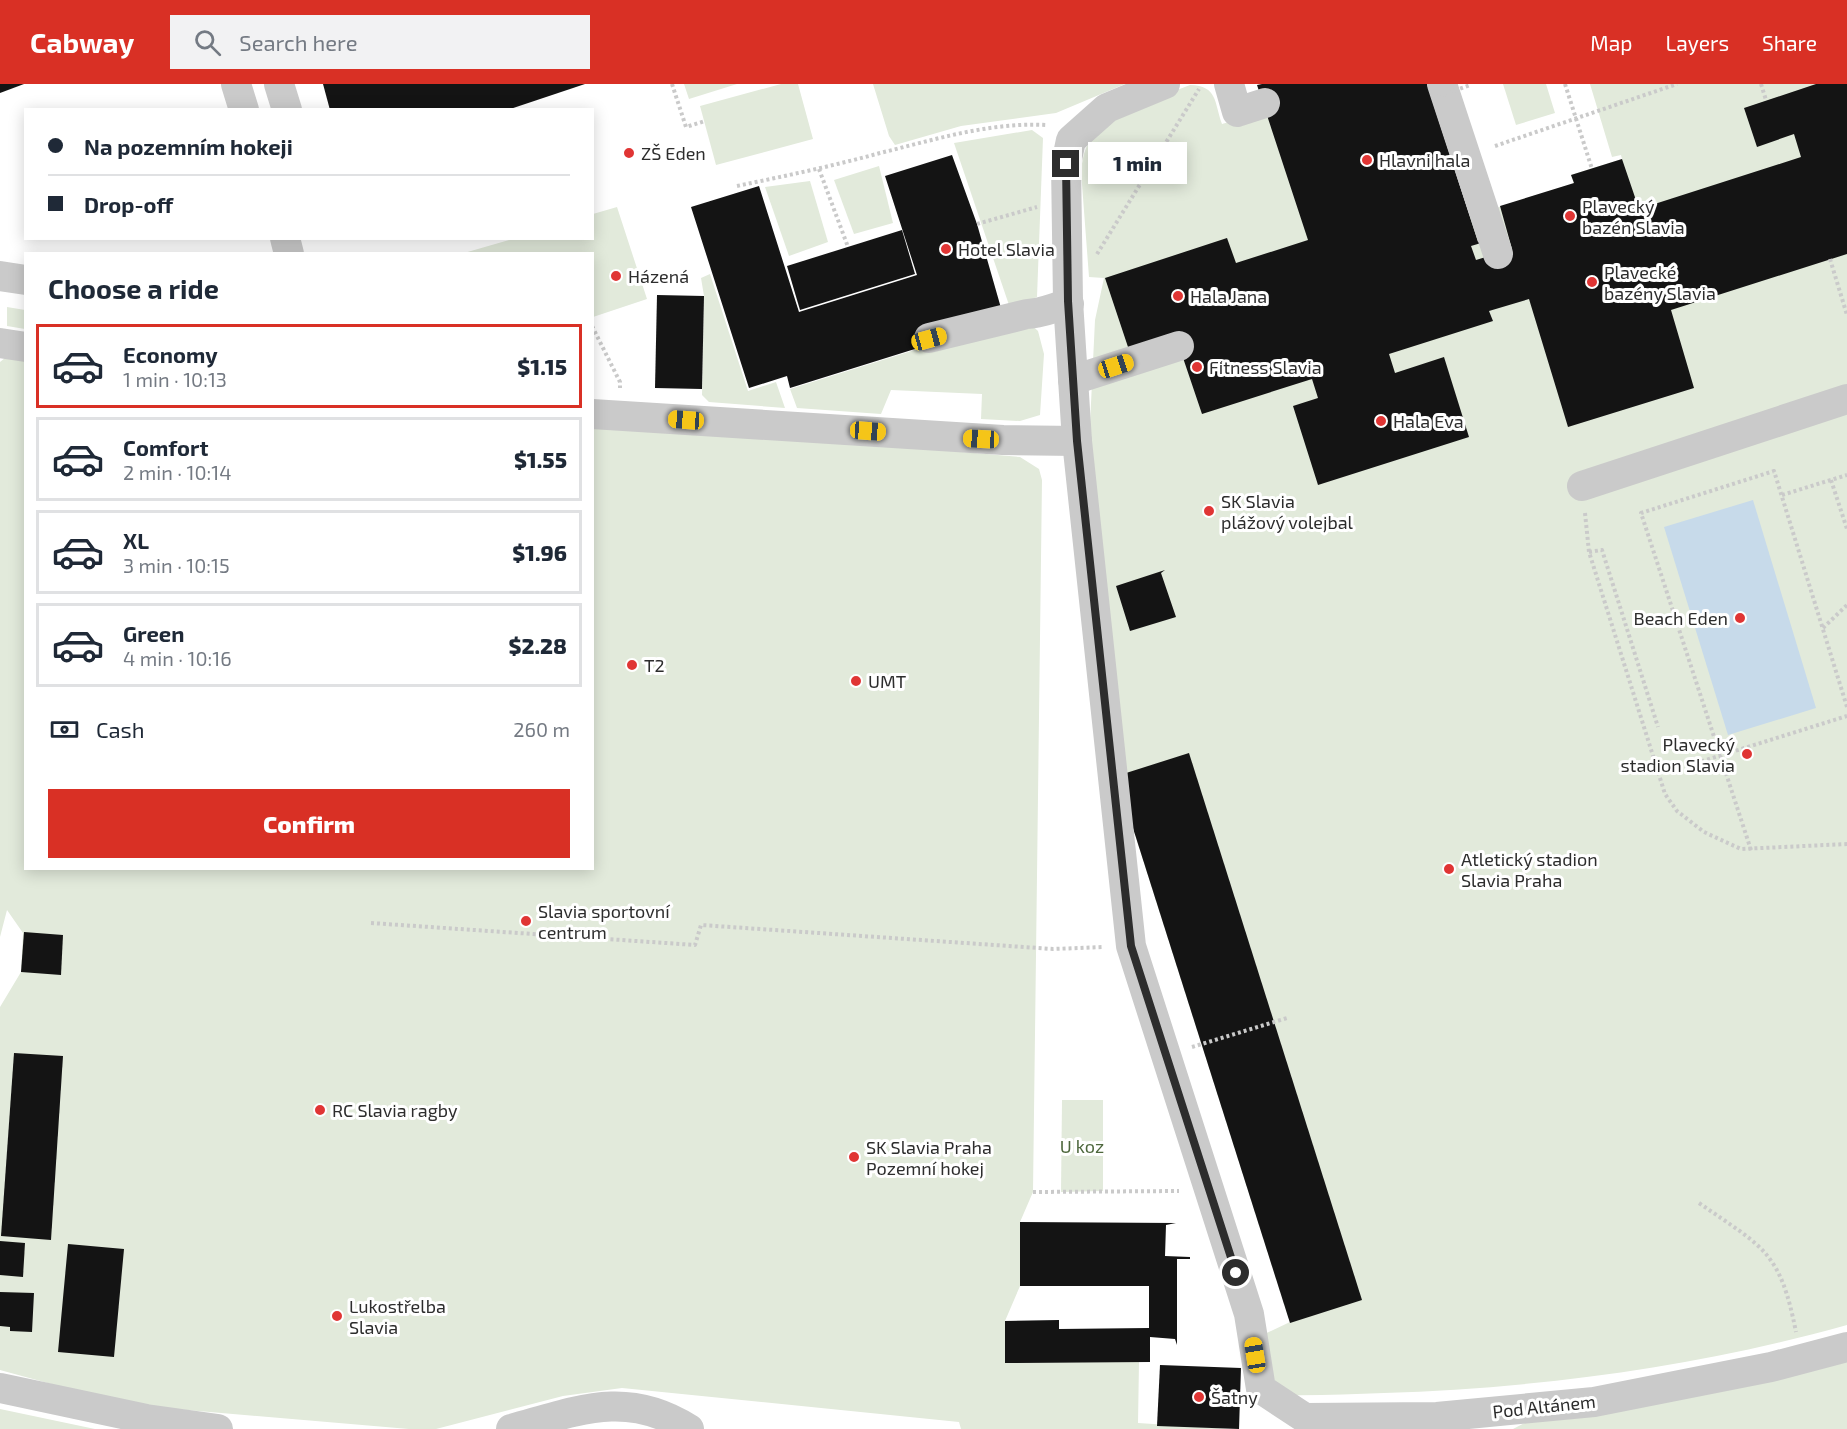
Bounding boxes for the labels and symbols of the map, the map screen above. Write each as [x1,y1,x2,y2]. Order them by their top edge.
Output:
place label: ZŠ Eden [641,142,706,164]
callout: 1 min [1087,143,1186,185]
marker: ZŠ Eden [622,146,636,160]
place label: Hlavni hala [1379,149,1470,171]
route end [1052,150,1079,177]
marker: Hlavni hala [1360,153,1374,167]
place label: Plavecký bazén Slavia [1582,195,1685,238]
marker: Plavecký bazén Slavia [1563,209,1577,223]
place label: Hotel Slavia [958,238,1055,260]
marker: Hotel Slavia [939,242,953,256]
place label: Plavecké bazény Slavia [1604,261,1716,304]
place label: Házená [628,265,689,287]
marker: Házená [609,269,623,283]
marker: Plavecké bazény Slavia [1585,275,1599,289]
place label: Hala Jana [1190,285,1267,307]
marker: Hala Jana [1171,289,1185,303]
car [909,326,949,352]
car [1096,352,1136,380]
place label: Fitness Slavia [1209,356,1322,378]
marker: Fitness Slavia [1190,360,1204,374]
car [667,410,705,430]
place label: Hala Eva [1393,410,1464,432]
marker: Hala Eva [1374,414,1388,428]
car [849,421,887,441]
car [963,429,999,449]
place label: SK Slavia plážový volejbal [1221,490,1354,533]
marker: SK Slavia plážový volejbal [1202,504,1216,518]
place label: Beach Eden [1634,607,1728,629]
marker: Beach Eden [1733,611,1747,625]
place label: T2 [644,654,665,676]
marker: T2 [625,658,639,672]
place label: UMT [868,670,907,692]
marker: UMT [849,674,863,688]
place label: Plavecký stadion Slavia [1620,733,1735,776]
marker: Plavecký stadion Slavia [1740,747,1754,761]
place label: Atletický stadion Slavia Praha [1461,848,1598,891]
marker: Atletický stadion Slavia Praha [1442,862,1456,876]
place label: Slavia sportovní centrum [538,900,670,943]
marker: Slavia sportovní centrum [519,914,533,928]
place label: RC Slavia ragby [332,1099,458,1121]
marker: RC Slavia ragby [313,1103,327,1117]
park label: U koz [1060,1135,1104,1157]
place label: SK Slavia Praha Pozemní hokej [866,1136,992,1179]
marker: SK Slavia Praha Pozemní hokej [847,1150,861,1164]
route start [1222,1259,1249,1286]
place label: Lukostřelba Slavia [349,1295,446,1338]
marker: Lukostřelba Slavia [330,1309,344,1323]
car [1243,1336,1267,1374]
place label: Šatny [1211,1386,1258,1408]
marker: Šatny [1192,1390,1206,1404]
street label: Pod Altánem [1491,1390,1597,1422]

